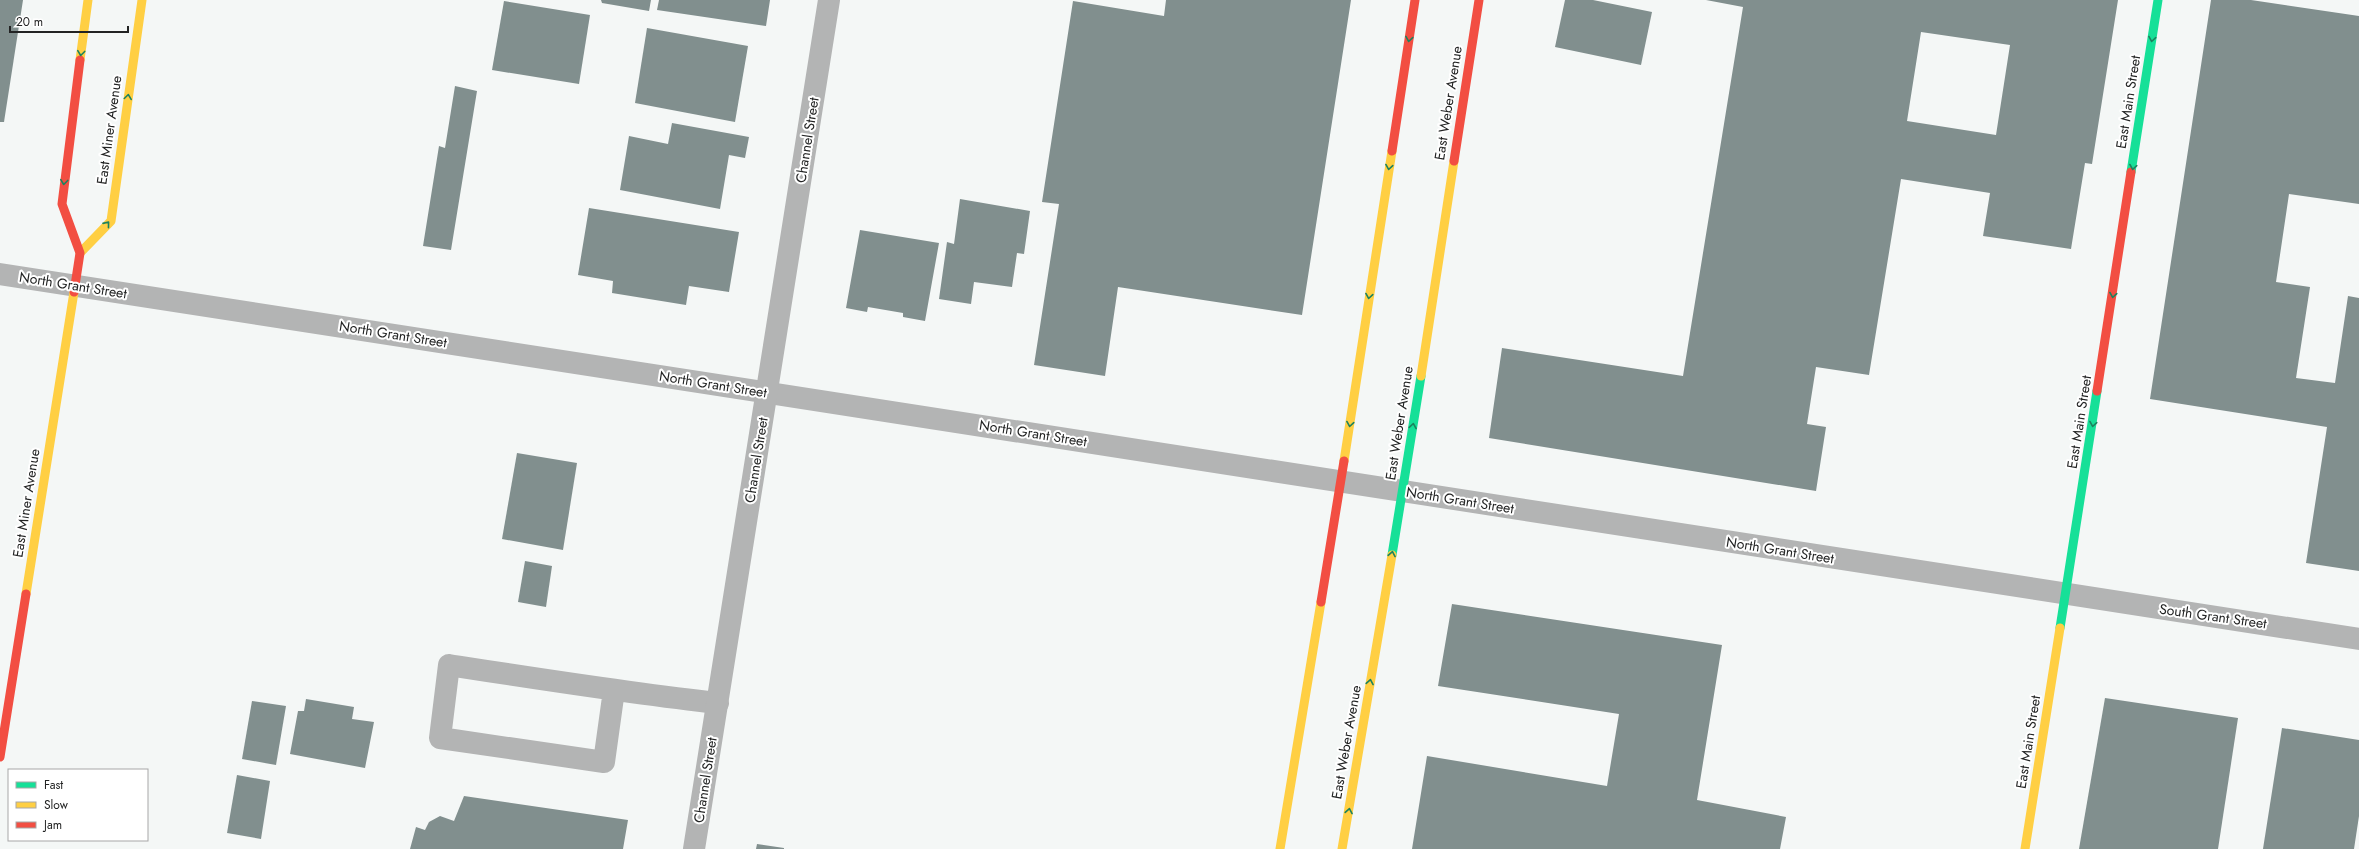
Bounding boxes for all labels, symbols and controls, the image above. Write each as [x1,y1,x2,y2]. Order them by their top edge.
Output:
scale bar [10,8,128,34]
text: 20 m [16,13,43,31]
one-way arrow [1405,35,1414,42]
one-way arrow [2149,35,2157,42]
street label: East Weber Avenue [1429,44,1467,162]
one-way arrow [77,50,86,56]
street label: East Main Street [2111,53,2145,150]
street label: East Miner Avenue [91,74,127,186]
one-way arrow [123,94,132,100]
street label: Channel Street [790,95,824,184]
one-way arrow [1385,164,1394,170]
one-way arrow [2129,164,2137,170]
one-way arrow [60,178,69,185]
one-way arrow [102,222,109,229]
street label: North Grant Street [18,267,129,303]
one-way arrow [1365,292,1374,299]
one-way arrow [2109,292,2118,299]
street label: North Grant Street [338,316,449,352]
street label: East Weber Avenue [1380,364,1418,482]
street label: North Grant Street [658,366,769,402]
street label: East Main Street [2062,373,2096,470]
street label: Channel Street [739,415,773,504]
street label: North Grant Street [978,415,1089,451]
one-way arrow [1346,421,1355,427]
one-way arrow [2089,421,2098,427]
one-way arrow [1408,423,1417,429]
street label: East Miner Avenue [8,447,44,559]
street label: North Grant Street [1405,482,1516,518]
street label: North Grant Street [1725,532,1836,568]
one-way arrow [1387,551,1396,557]
street label: South Grant Street [2158,599,2269,634]
one-way arrow [1366,679,1374,685]
street label: East Weber Avenue [1326,683,1366,801]
street label: East Main Street [2011,693,2045,790]
street label: Channel Street [688,735,722,824]
legend [8,769,148,841]
text: Fast [44,776,63,794]
text: Slow [44,796,69,814]
one-way arrow [1344,807,1353,814]
text: Jam [42,816,62,834]

